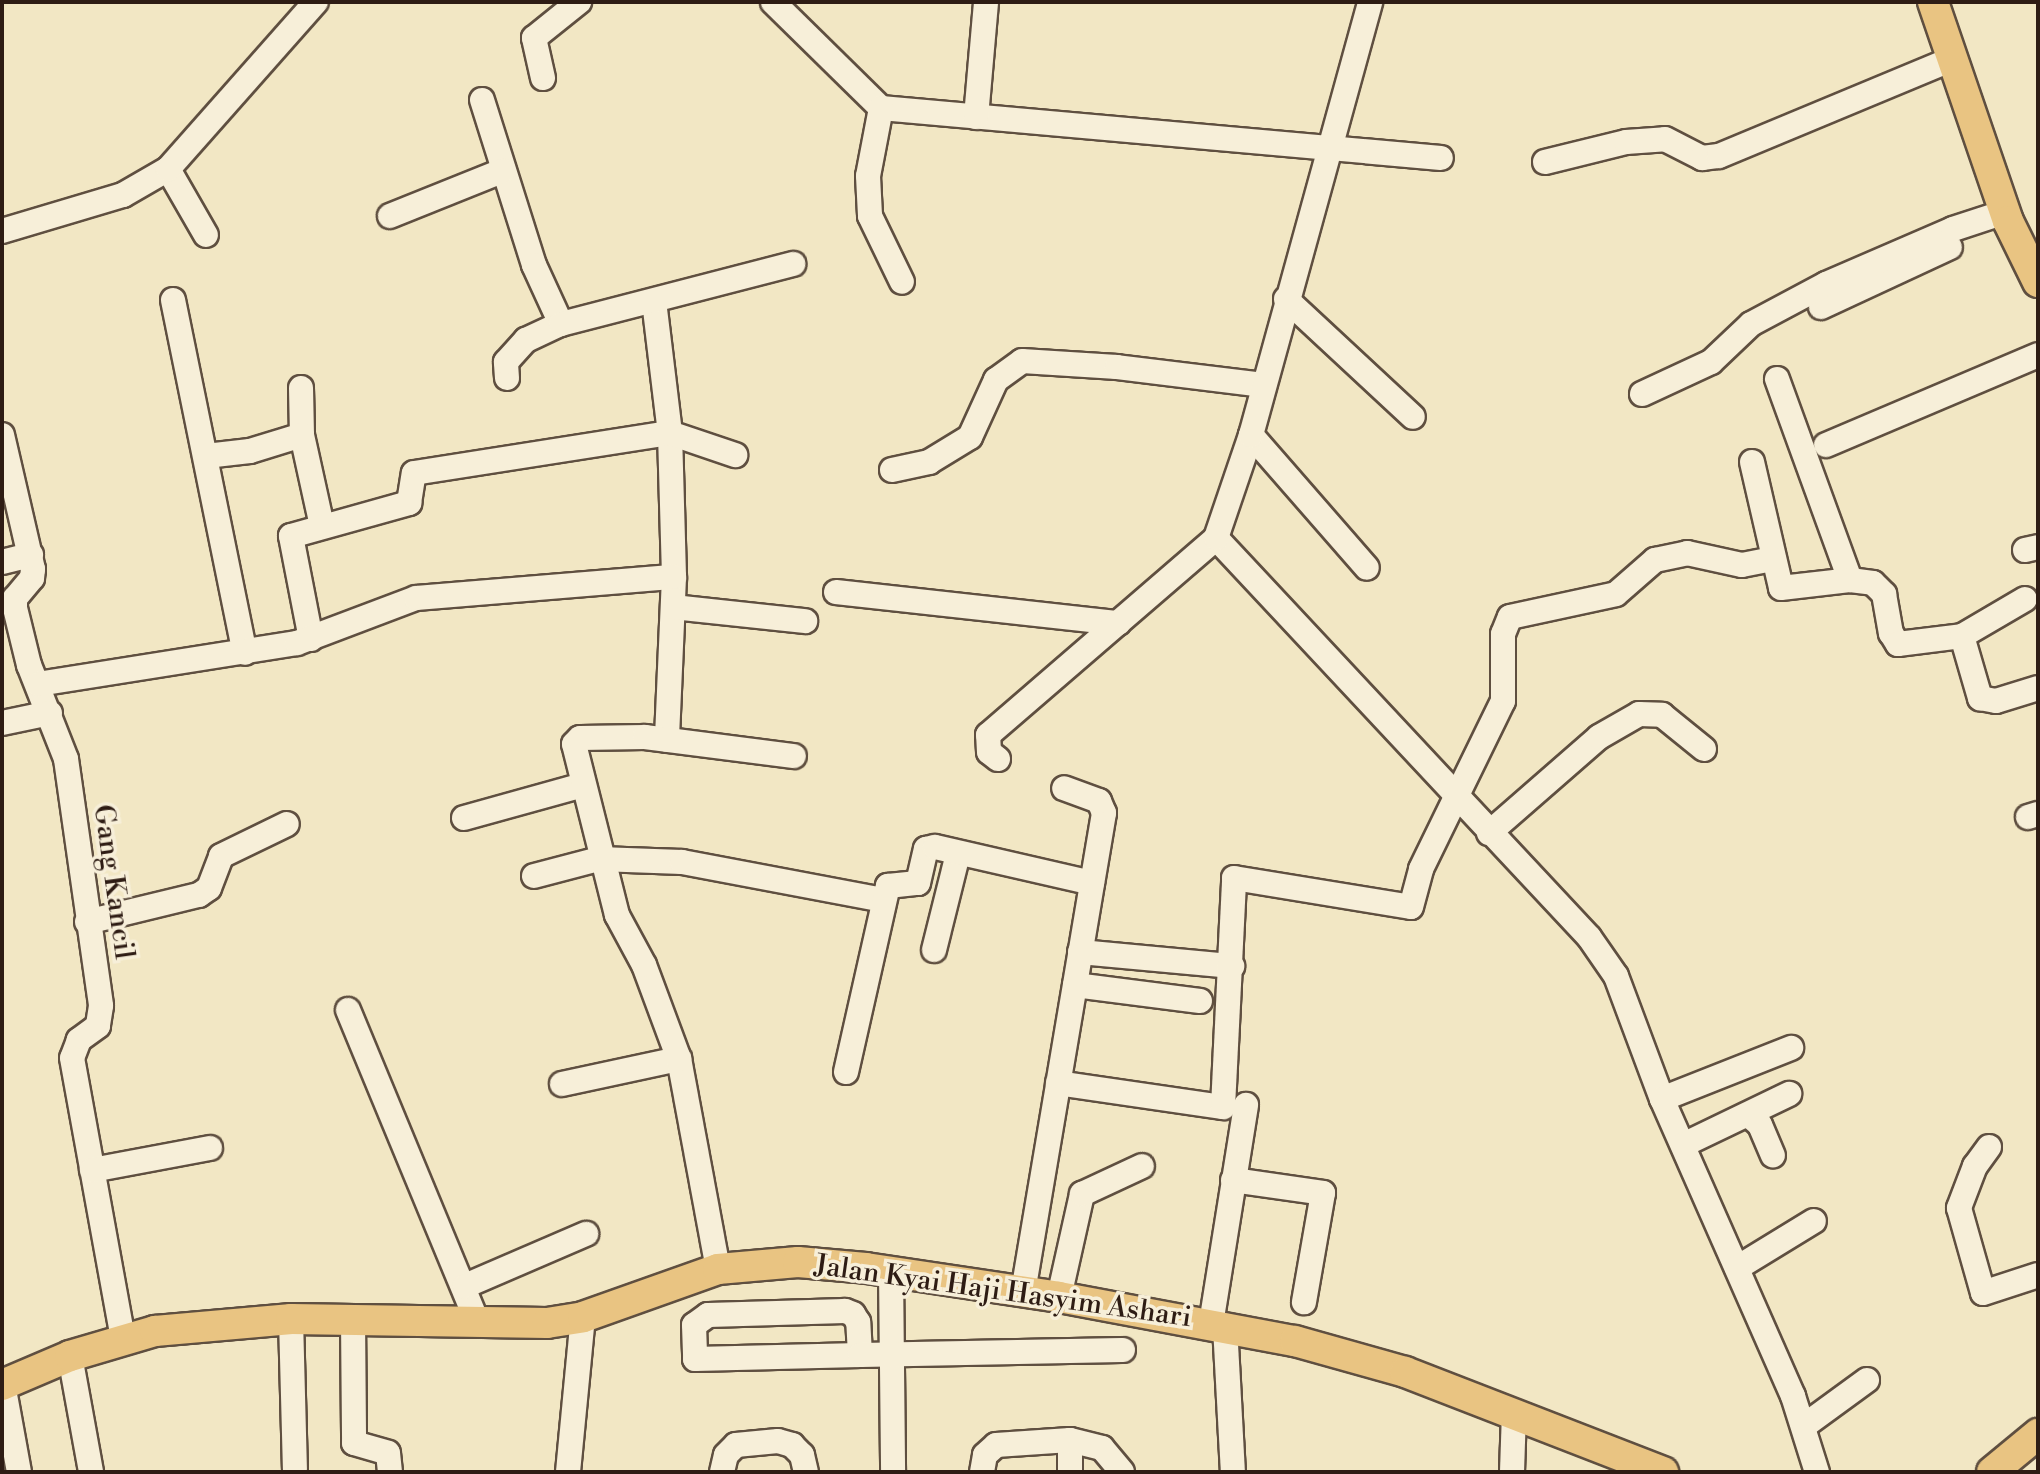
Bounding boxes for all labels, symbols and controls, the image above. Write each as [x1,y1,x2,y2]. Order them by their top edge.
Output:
street label: Gang Kancil [86,803,140,961]
street label: Jalan Kyai Haji Hasyim Ashari [812,1249,1194,1335]

